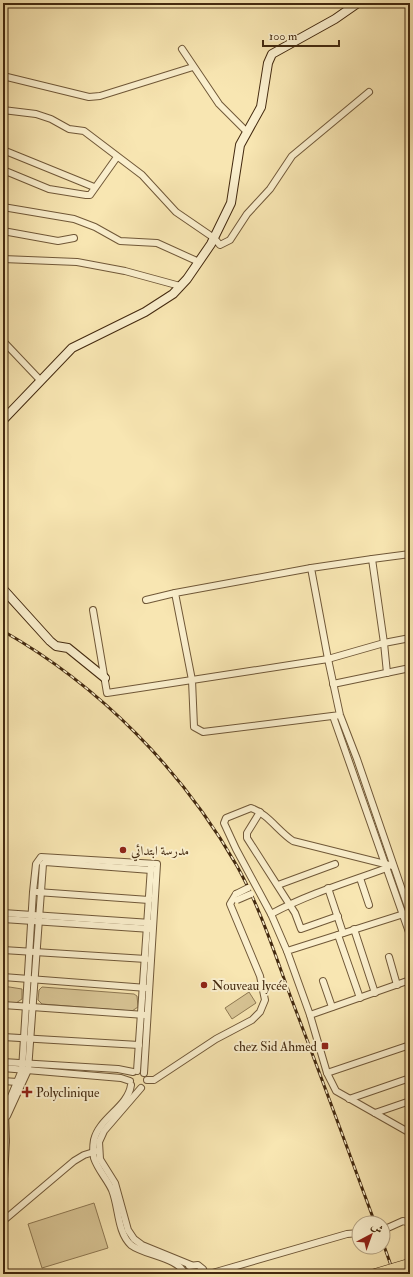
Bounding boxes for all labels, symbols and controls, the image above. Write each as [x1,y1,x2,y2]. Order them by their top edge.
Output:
scale bar [263,22,339,48]
text: 100 m [269,29,298,44]
place label: مدرسة ابتدائي [131,843,189,862]
marker: مدرسة ابتدائي [118,845,128,855]
place label: Nouveau lycée [212,978,288,995]
marker: Nouveau lycée [199,980,209,990]
place label: chez Sid Ahmed [234,1039,318,1055]
marker: chez Sid Ahmed [320,1041,330,1051]
place label: Polyclinique [36,1085,100,1102]
marker: Polyclinique [21,1086,33,1098]
north arrow [351,1215,391,1255]
text: ش [369,1219,386,1236]

